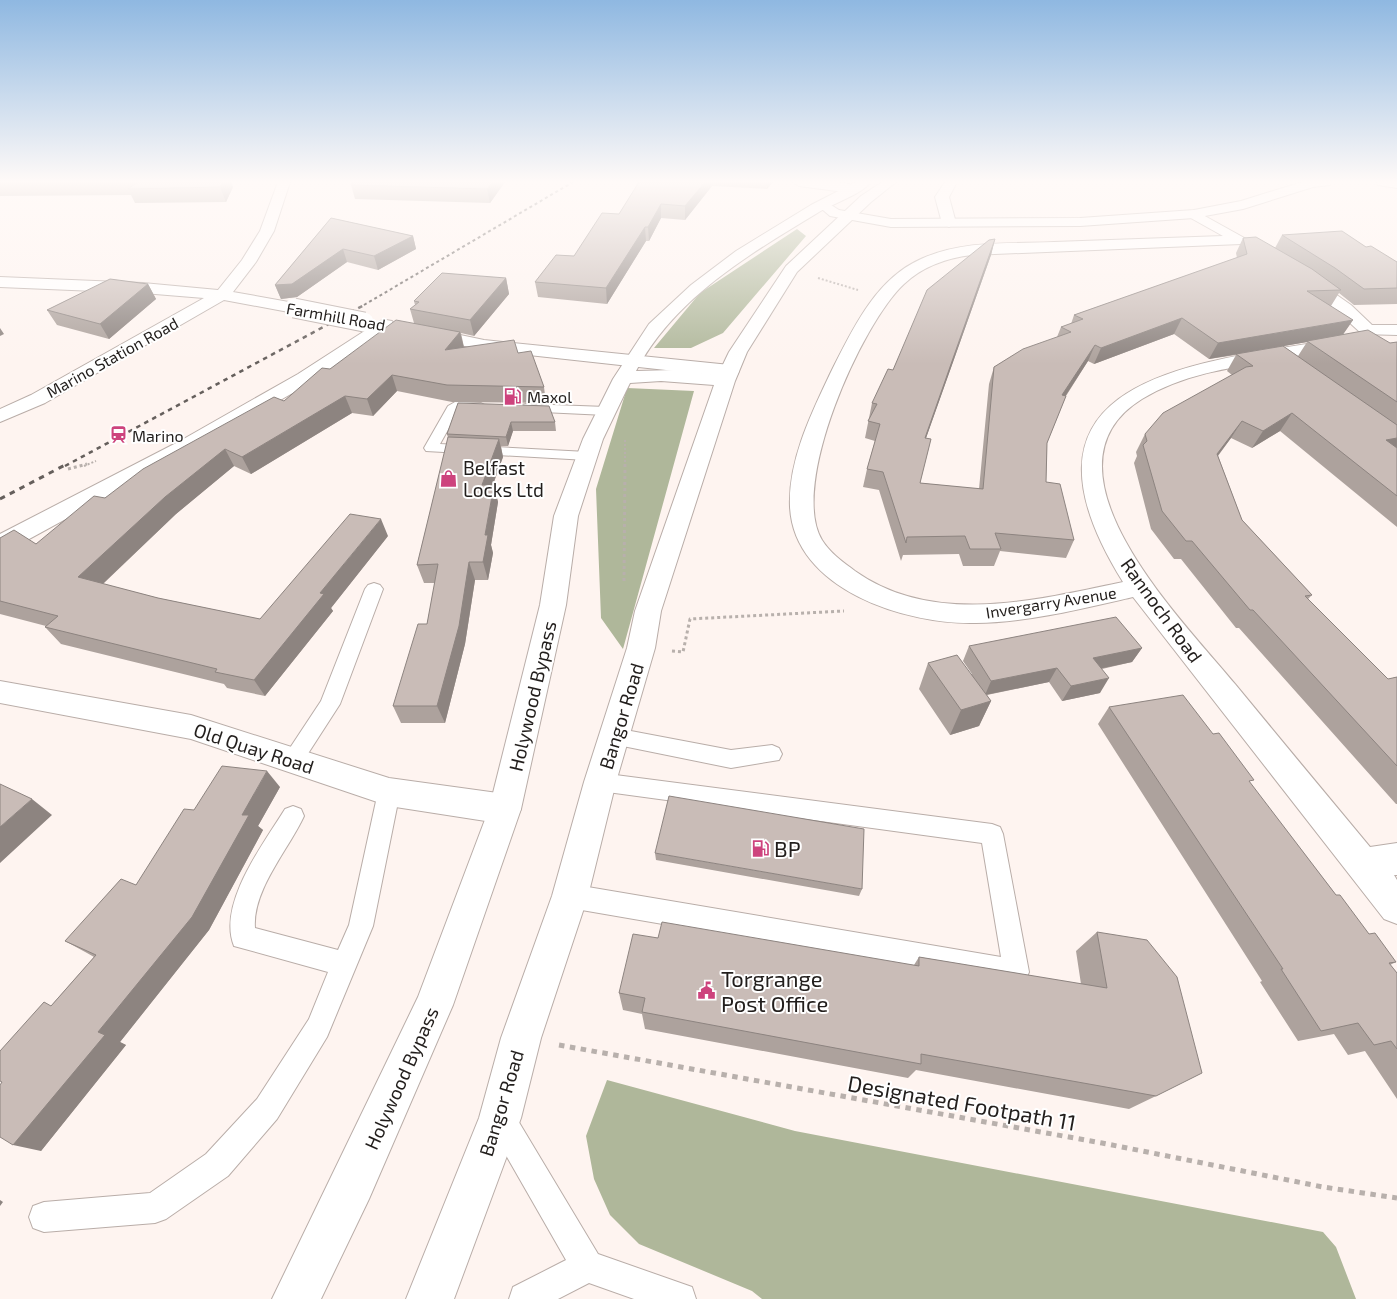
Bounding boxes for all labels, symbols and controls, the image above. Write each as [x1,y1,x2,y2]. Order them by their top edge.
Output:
street label: Farmhill Road [285,298,387,334]
street label: Marino Station Road [43,313,181,401]
fuel station icon: Maxol [503,386,523,406]
place label: Maxol [527,387,572,406]
station icon: Marino [108,425,128,445]
place label: Marino [132,426,184,445]
place label: Belfast Locks Ltd [463,456,544,501]
shop icon: Belfast Locks Ltd [439,468,459,488]
street label: Rannoch Road [1116,553,1208,667]
street label: Invergarry Avenue [984,582,1118,622]
street label: Holywood Bypass [504,619,560,773]
street label: Bangor Road [594,660,648,772]
street label: Old Quay Road [191,718,317,778]
place label: BP [774,835,801,861]
fuel station icon: BP [750,838,770,858]
place label: Torgrange Post Office [721,965,828,1016]
public building icon: Torgrange Post Office [697,981,717,1001]
street label: Holywood Bypass [359,1003,443,1153]
street label: Bangor Road [474,1047,528,1159]
street label: Designated Footpath 11 [846,1069,1078,1135]

